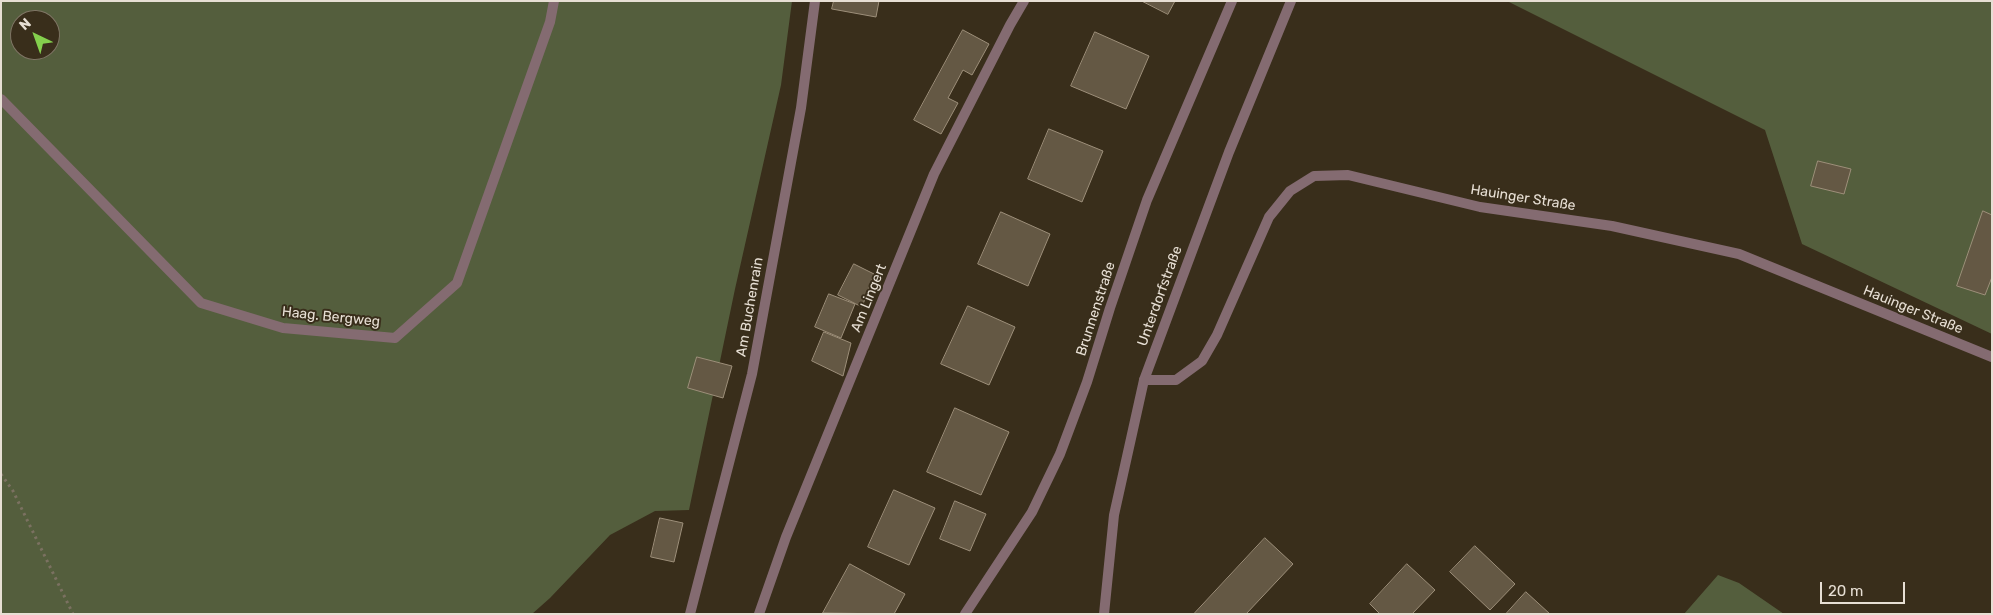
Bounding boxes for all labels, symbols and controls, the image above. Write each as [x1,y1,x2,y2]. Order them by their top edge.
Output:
north arrow [10,10,60,60]
text: N [16,15,35,34]
street label: Hauinger Straße [1469,181,1577,215]
street label: Unterdorfstraße [1134,244,1186,348]
street label: Am Buchenrain [733,256,767,358]
street label: Brunnenstraße [1073,260,1119,358]
street label: Am Lingert [848,261,890,335]
street label: Hauinger Straße [1861,282,1965,338]
street label: Haag. Bergweg [281,303,381,331]
scale bar [1823,572,1908,604]
text: 20 m [1828,582,1863,600]

